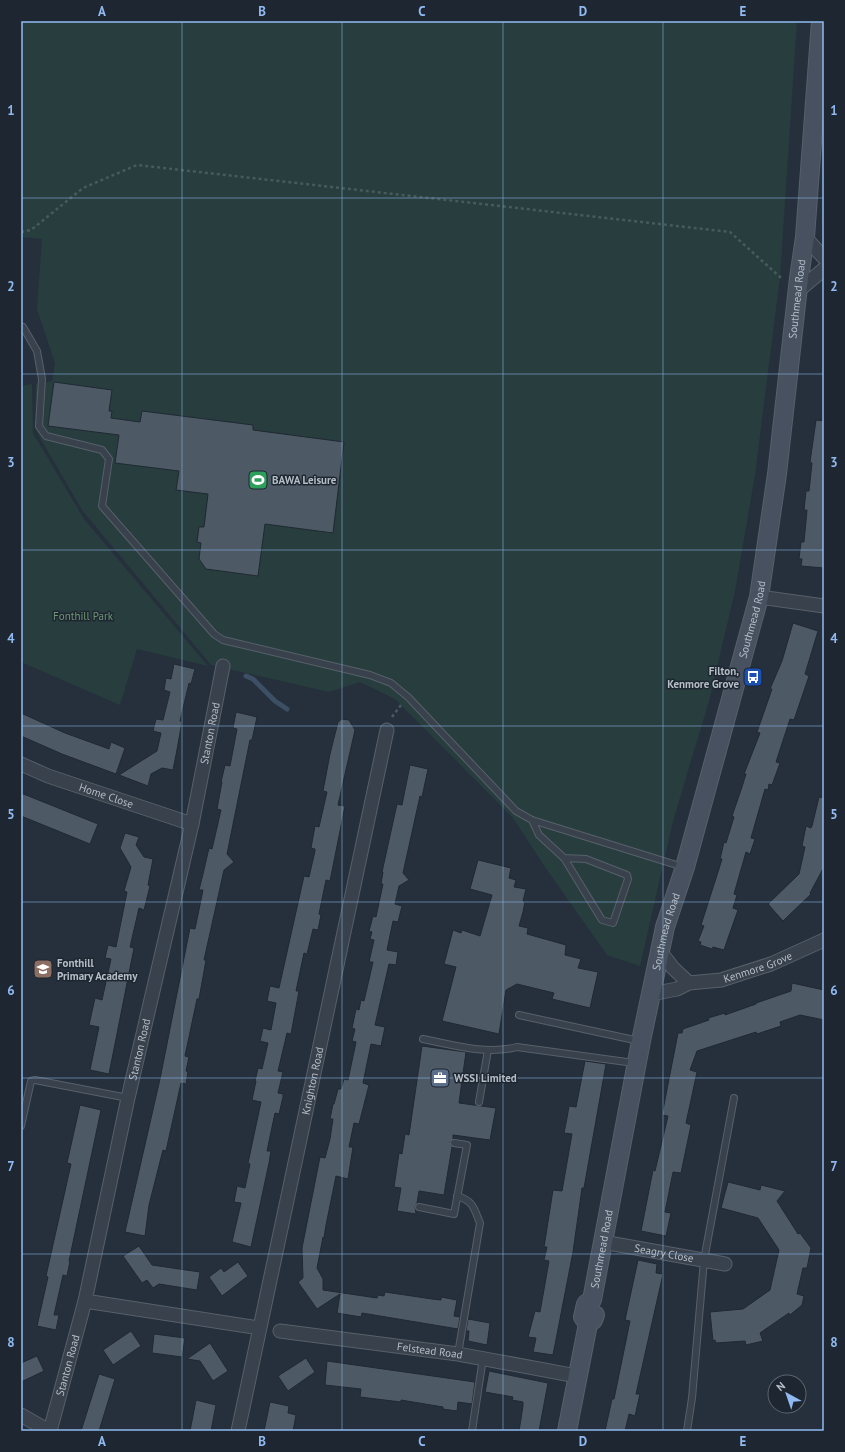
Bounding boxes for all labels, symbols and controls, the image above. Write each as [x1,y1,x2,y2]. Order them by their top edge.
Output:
text: A [98,3,106,20]
text: B [258,3,266,20]
text: C [418,3,426,20]
text: D [579,3,587,20]
text: E [740,3,747,20]
text: 1 [7,102,15,119]
text: 1 [830,102,838,119]
street label: Southmead Road [785,258,809,339]
text: 2 [7,278,15,295]
text: 2 [830,278,838,295]
text: 3 [7,454,15,471]
text: 3 [830,454,838,471]
sports icon: BAWA Leisure [247,469,269,491]
place label: BAWA Leisure [272,473,337,487]
street label: Southmead Road [736,580,768,660]
park label: Fonthill Park [53,609,114,623]
text: 4 [7,630,15,647]
text: 4 [830,630,838,647]
place label: Filton, Kenmore Grove [667,664,739,691]
bus stop icon: Filton, Kenmore Grove [742,666,764,688]
street label: Stanton Road [197,701,223,765]
street label: Home Close [77,780,136,811]
text: 5 [7,806,15,823]
text: 5 [830,806,838,823]
street label: Southmead Road [649,891,683,972]
street label: Kenmore Grove [722,948,795,986]
place label: Fonthill Primary Academy [57,956,138,983]
school or university icon: Fonthill Primary Academy [32,958,54,980]
text: 6 [7,982,15,999]
text: 6 [830,982,838,999]
street label: Stanton Road [125,1017,153,1082]
street label: Knighton Road [298,1045,326,1116]
office icon: WSSI Limited [429,1067,451,1089]
place label: WSSI Limited [454,1071,517,1085]
text: 7 [7,1158,15,1175]
text: 7 [830,1158,838,1175]
street label: Southmead Road [587,1209,616,1289]
street label: Seagry Close [633,1241,695,1265]
street label: Stanton Road [53,1333,83,1398]
text: 8 [7,1334,15,1351]
text: 8 [830,1334,838,1351]
street label: Felstead Road [396,1339,464,1362]
north arrow [767,1374,807,1414]
text: N [773,1379,788,1394]
text: A [98,1433,106,1450]
text: B [258,1433,266,1450]
text: C [418,1433,426,1450]
text: D [579,1433,587,1450]
text: E [740,1433,747,1450]

